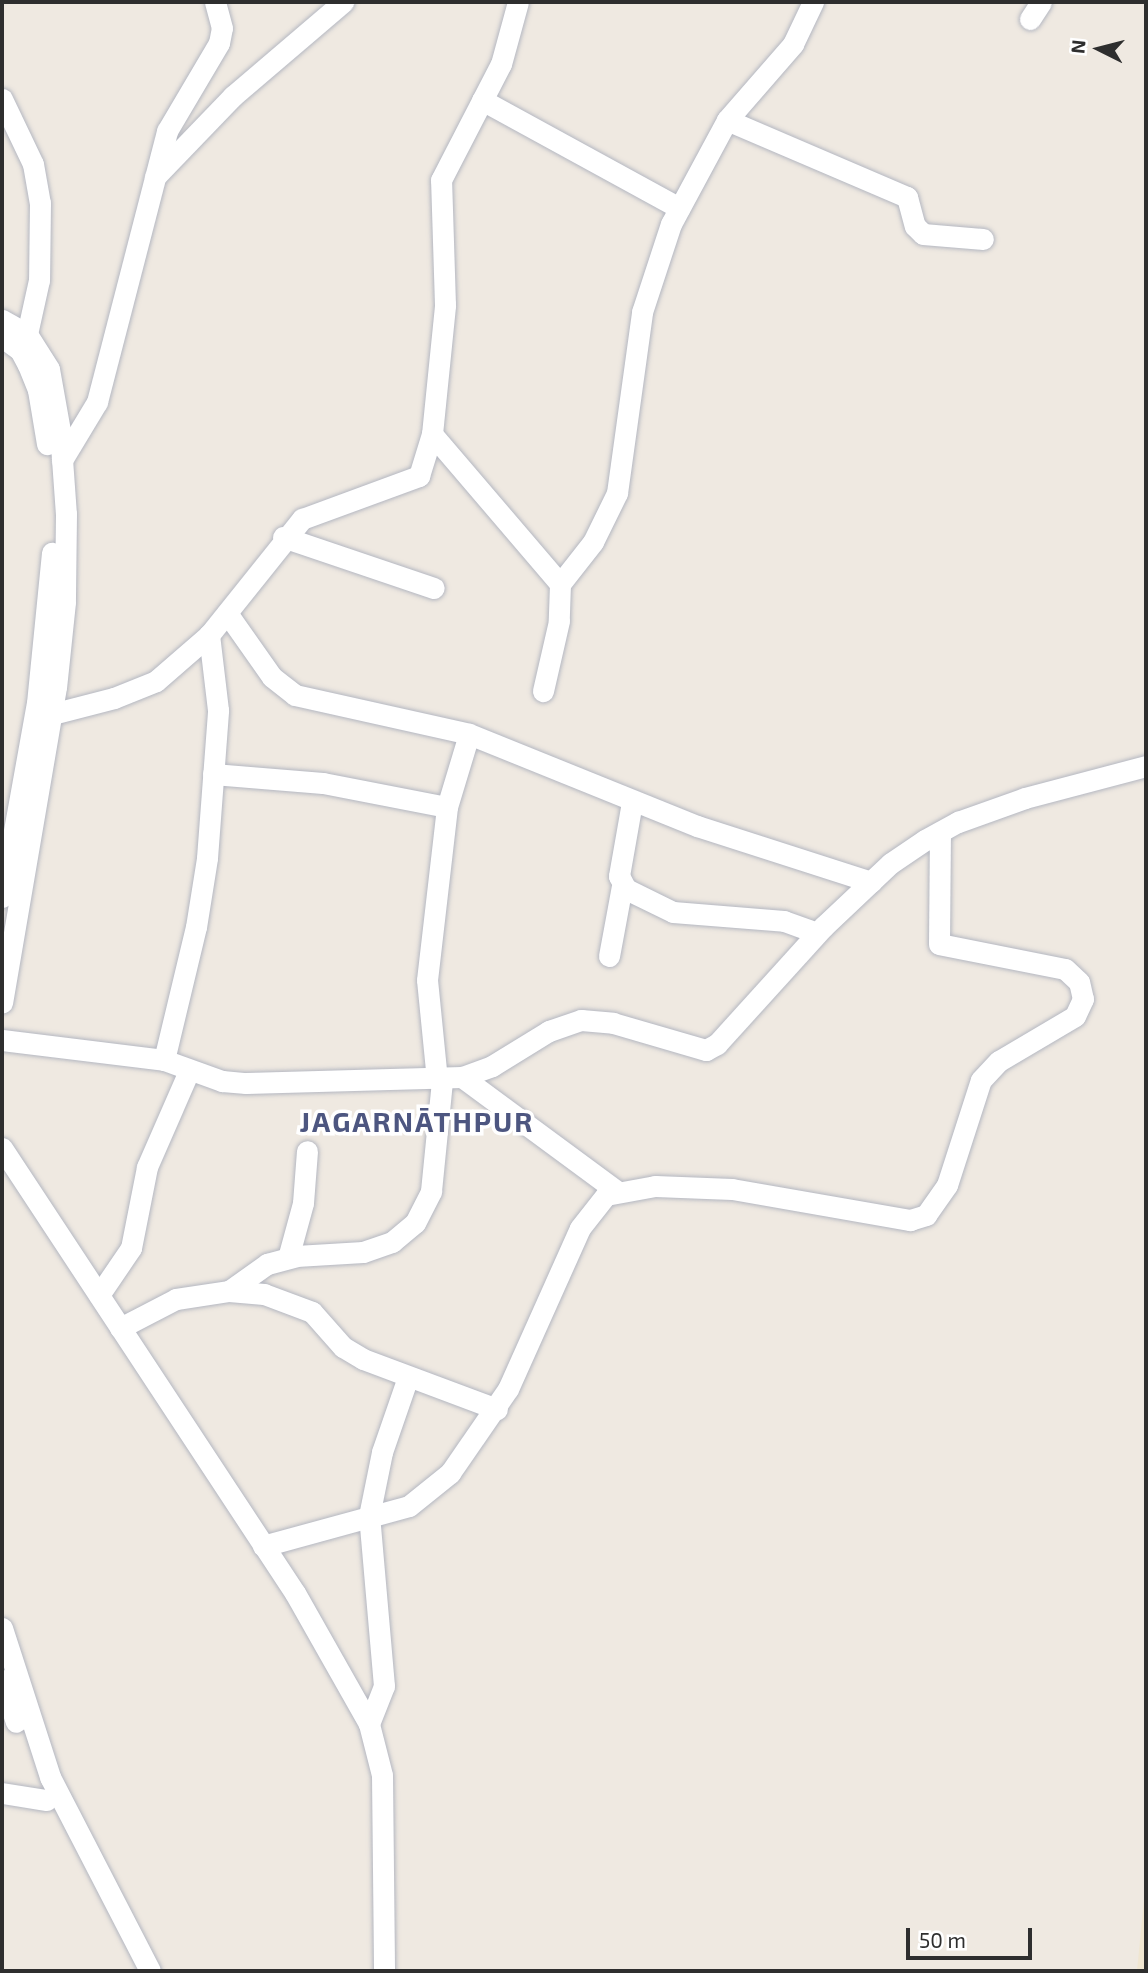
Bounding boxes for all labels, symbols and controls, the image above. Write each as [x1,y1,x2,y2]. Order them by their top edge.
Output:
north arrow [1064,14,1134,84]
text: N [1065,39,1090,55]
district label: JAGARNĀTHPUR [301,1104,533,1138]
scale bar [910,1913,1036,1957]
text: 50 m [919,1927,966,1952]

